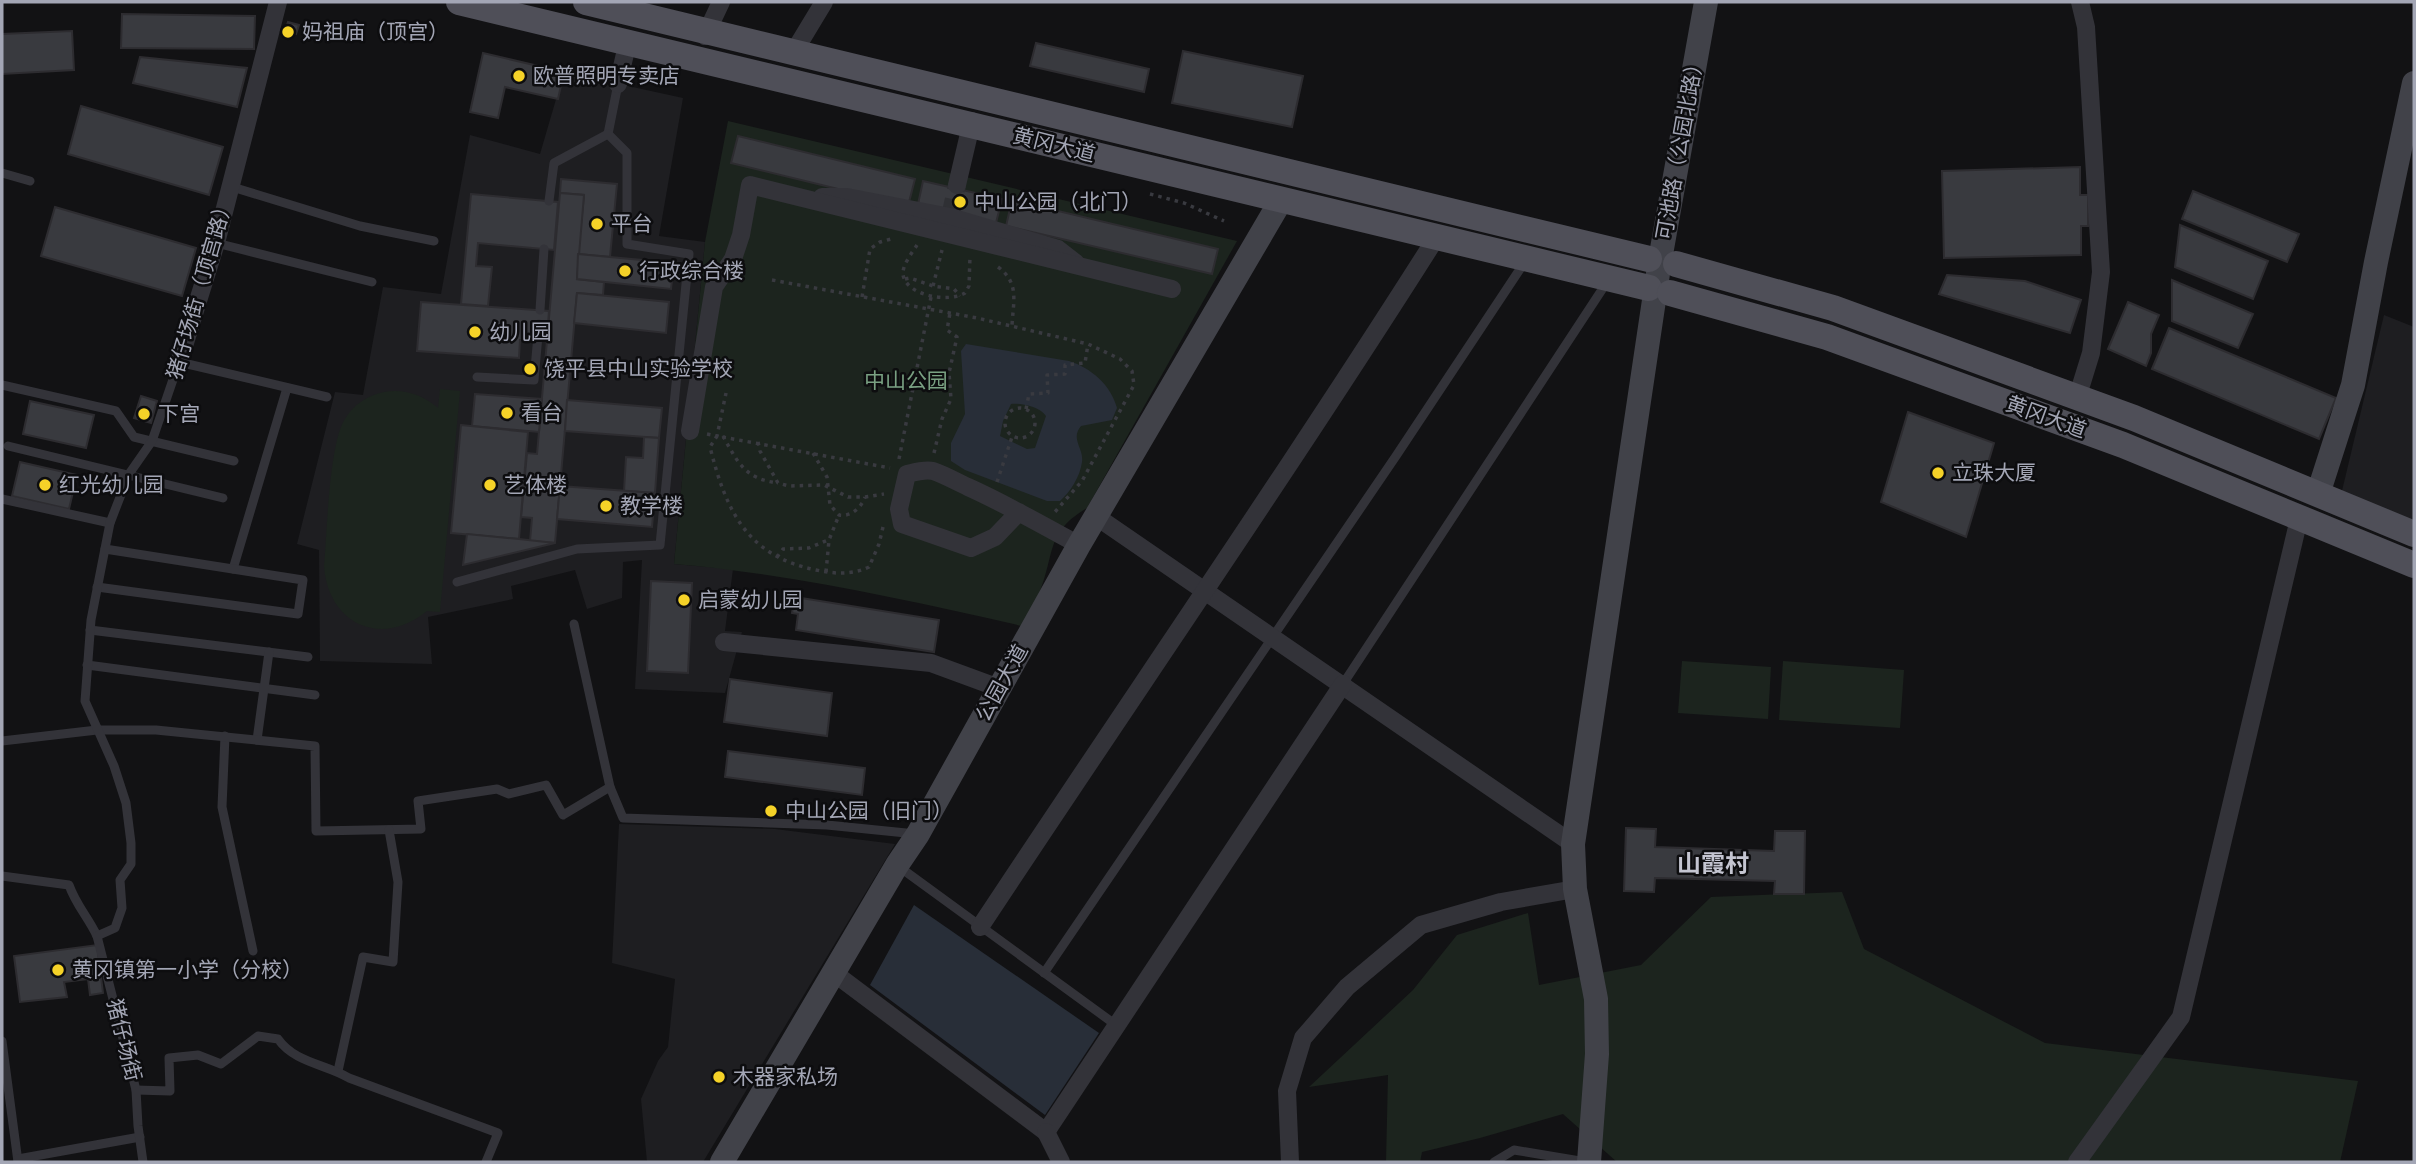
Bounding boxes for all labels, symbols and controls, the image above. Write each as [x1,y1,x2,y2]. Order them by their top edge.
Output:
place label: 妈祖庙（顶宫） [302,18,449,43]
marker: 妈祖庙（顶宫） [280,24,296,40]
street label: 可池路（公园北路） [1650,52,1707,242]
place label: 欧普照明专卖店 [533,62,680,87]
marker: 欧普照明专卖店 [511,68,527,84]
street label: 黄冈大道 [1011,121,1098,166]
place label: 中山公园（北门） [974,188,1142,213]
street label: 猪仔场街（顶宫路） [160,193,237,382]
marker: 中山公园（北门） [952,194,968,210]
place label: 平台 [611,210,653,235]
marker: 平台 [589,216,605,232]
place label: 行政综合楼 [639,257,744,282]
marker: 行政综合楼 [617,263,633,279]
place label: 幼儿园 [489,318,552,343]
marker: 幼儿园 [467,324,483,340]
place label: 饶平县中山实验学校 [544,355,733,380]
marker: 饶平县中山实验学校 [522,361,538,377]
park label: 中山公园 [864,367,948,392]
street label: 黄冈大道 [2003,389,2090,442]
place label: 看台 [521,399,563,424]
place label: 下宫 [158,400,200,425]
marker: 看台 [499,405,515,421]
marker: 下宫 [136,406,152,422]
place label: 立珠大厦 [1952,459,2036,484]
marker: 立珠大厦 [1930,465,1946,481]
place label: 红光幼儿园 [59,471,164,496]
place label: 艺体楼 [504,471,567,496]
marker: 红光幼儿园 [37,477,53,493]
marker: 艺体楼 [482,477,498,493]
place label: 教学楼 [620,492,683,517]
marker: 教学楼 [598,498,614,514]
place label: 启蒙幼儿园 [698,586,803,611]
marker: 启蒙幼儿园 [676,592,692,608]
street label: 公园大道 [969,639,1032,725]
place label: 中山公园（旧门） [785,797,953,822]
marker: 中山公园（旧门） [763,803,779,819]
district label: 山霞村 [1677,848,1749,877]
place label: 黄冈镇第一小学（分校） [72,956,303,981]
marker: 黄冈镇第一小学（分校） [50,962,66,978]
street label: 猪仔场街 [103,996,148,1083]
place label: 木器家私场 [733,1063,838,1088]
marker: 木器家私场 [711,1069,727,1085]

